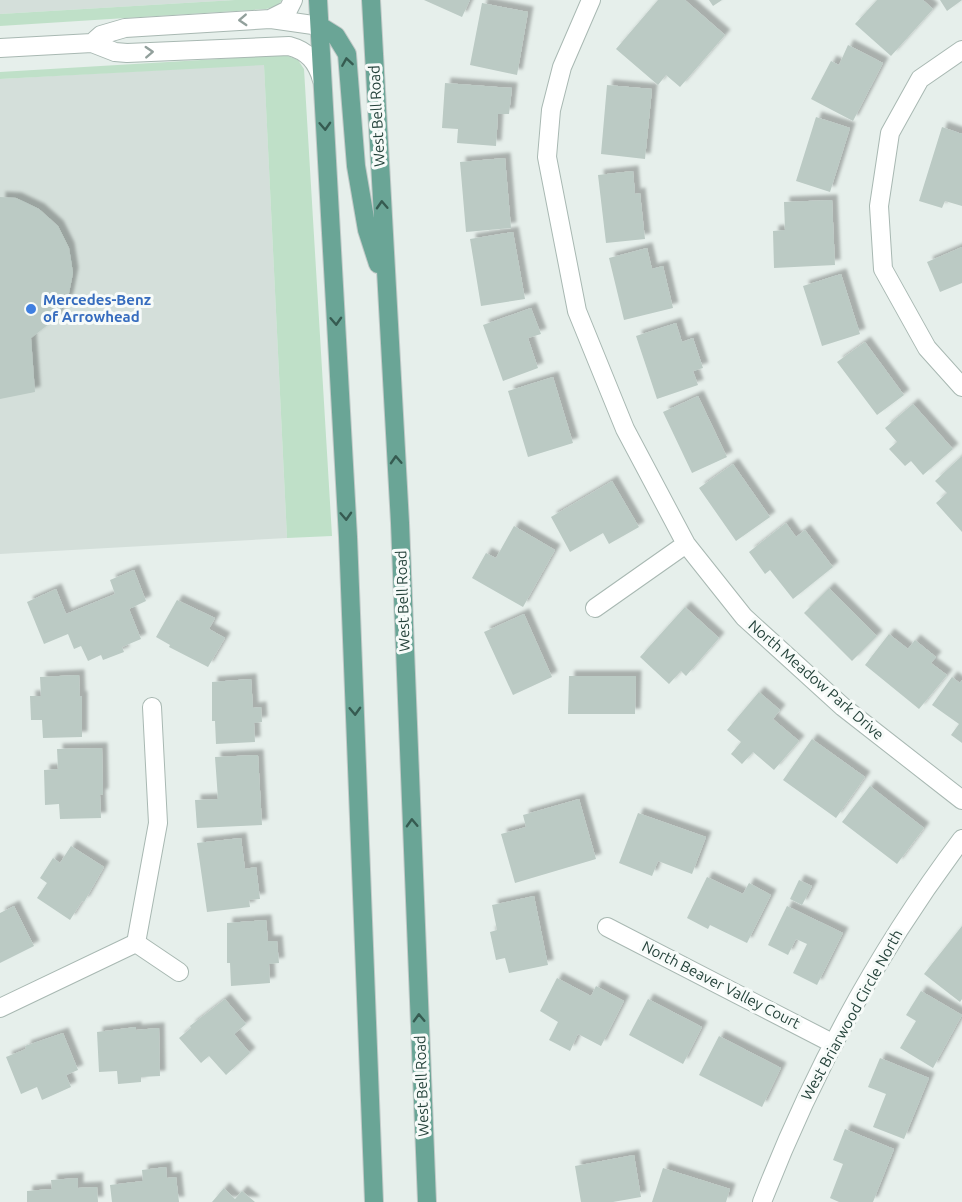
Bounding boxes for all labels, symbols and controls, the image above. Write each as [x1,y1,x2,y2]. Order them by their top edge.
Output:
one-way arrow [239,14,248,27]
one-way arrow [144,46,153,59]
one-way arrow [342,57,354,67]
street label: West Bell Road [365,65,388,167]
one-way arrow [319,122,332,131]
one-way arrow [375,200,388,209]
place label: Mercedes-Benz of Arrowhead [43,291,151,325]
marker: Mercedes-Benz of Arrowhead [24,302,38,316]
one-way arrow [329,316,342,325]
one-way arrow [390,456,403,465]
one-way arrow [340,511,353,520]
street label: West Bell Road [392,550,413,652]
street label: North Meadow Park Drive [745,616,887,743]
one-way arrow [348,706,361,715]
one-way arrow [405,818,418,827]
street label: West Briarwood Circle North [797,926,906,1103]
street label: North Beaver Valley Court [639,937,803,1032]
one-way arrow [413,1013,426,1022]
street label: West Bell Road [411,1035,432,1137]

